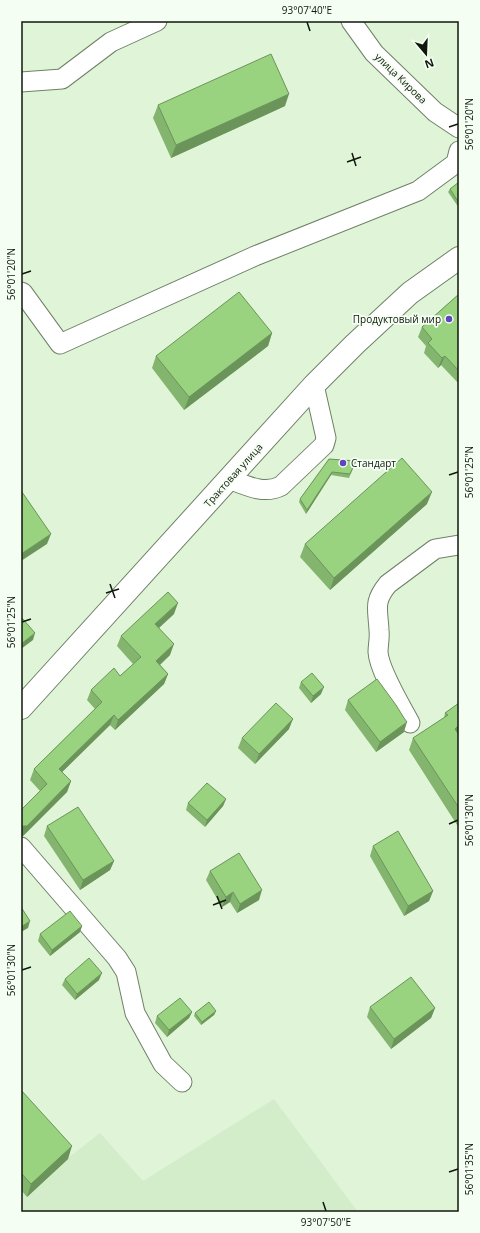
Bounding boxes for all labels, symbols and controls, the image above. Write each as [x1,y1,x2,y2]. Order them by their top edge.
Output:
text: 93°07'40"E [282,3,332,17]
north arrow [406,34,446,74]
street label: улица Кирова [372,50,430,106]
text: N [423,55,436,72]
text: 56°01'20"N [462,98,476,150]
text: 56°01'20"N [4,248,18,300]
place label: Продуктовый мир [353,312,441,326]
marker: Продуктовый мир [444,314,454,324]
street label: Трактовая улица [201,440,265,510]
text: 56°01'25"N [462,446,476,498]
place label: Стандарт [351,456,396,470]
marker: Стандарт [338,458,348,468]
text: 56°01'25"N [4,596,18,648]
text: 56°01'30"N [462,794,476,846]
text: 56°01'30"N [4,944,18,996]
text: 56°01'35"N [462,1143,476,1195]
text: 93°07'50"E [301,1215,351,1229]

